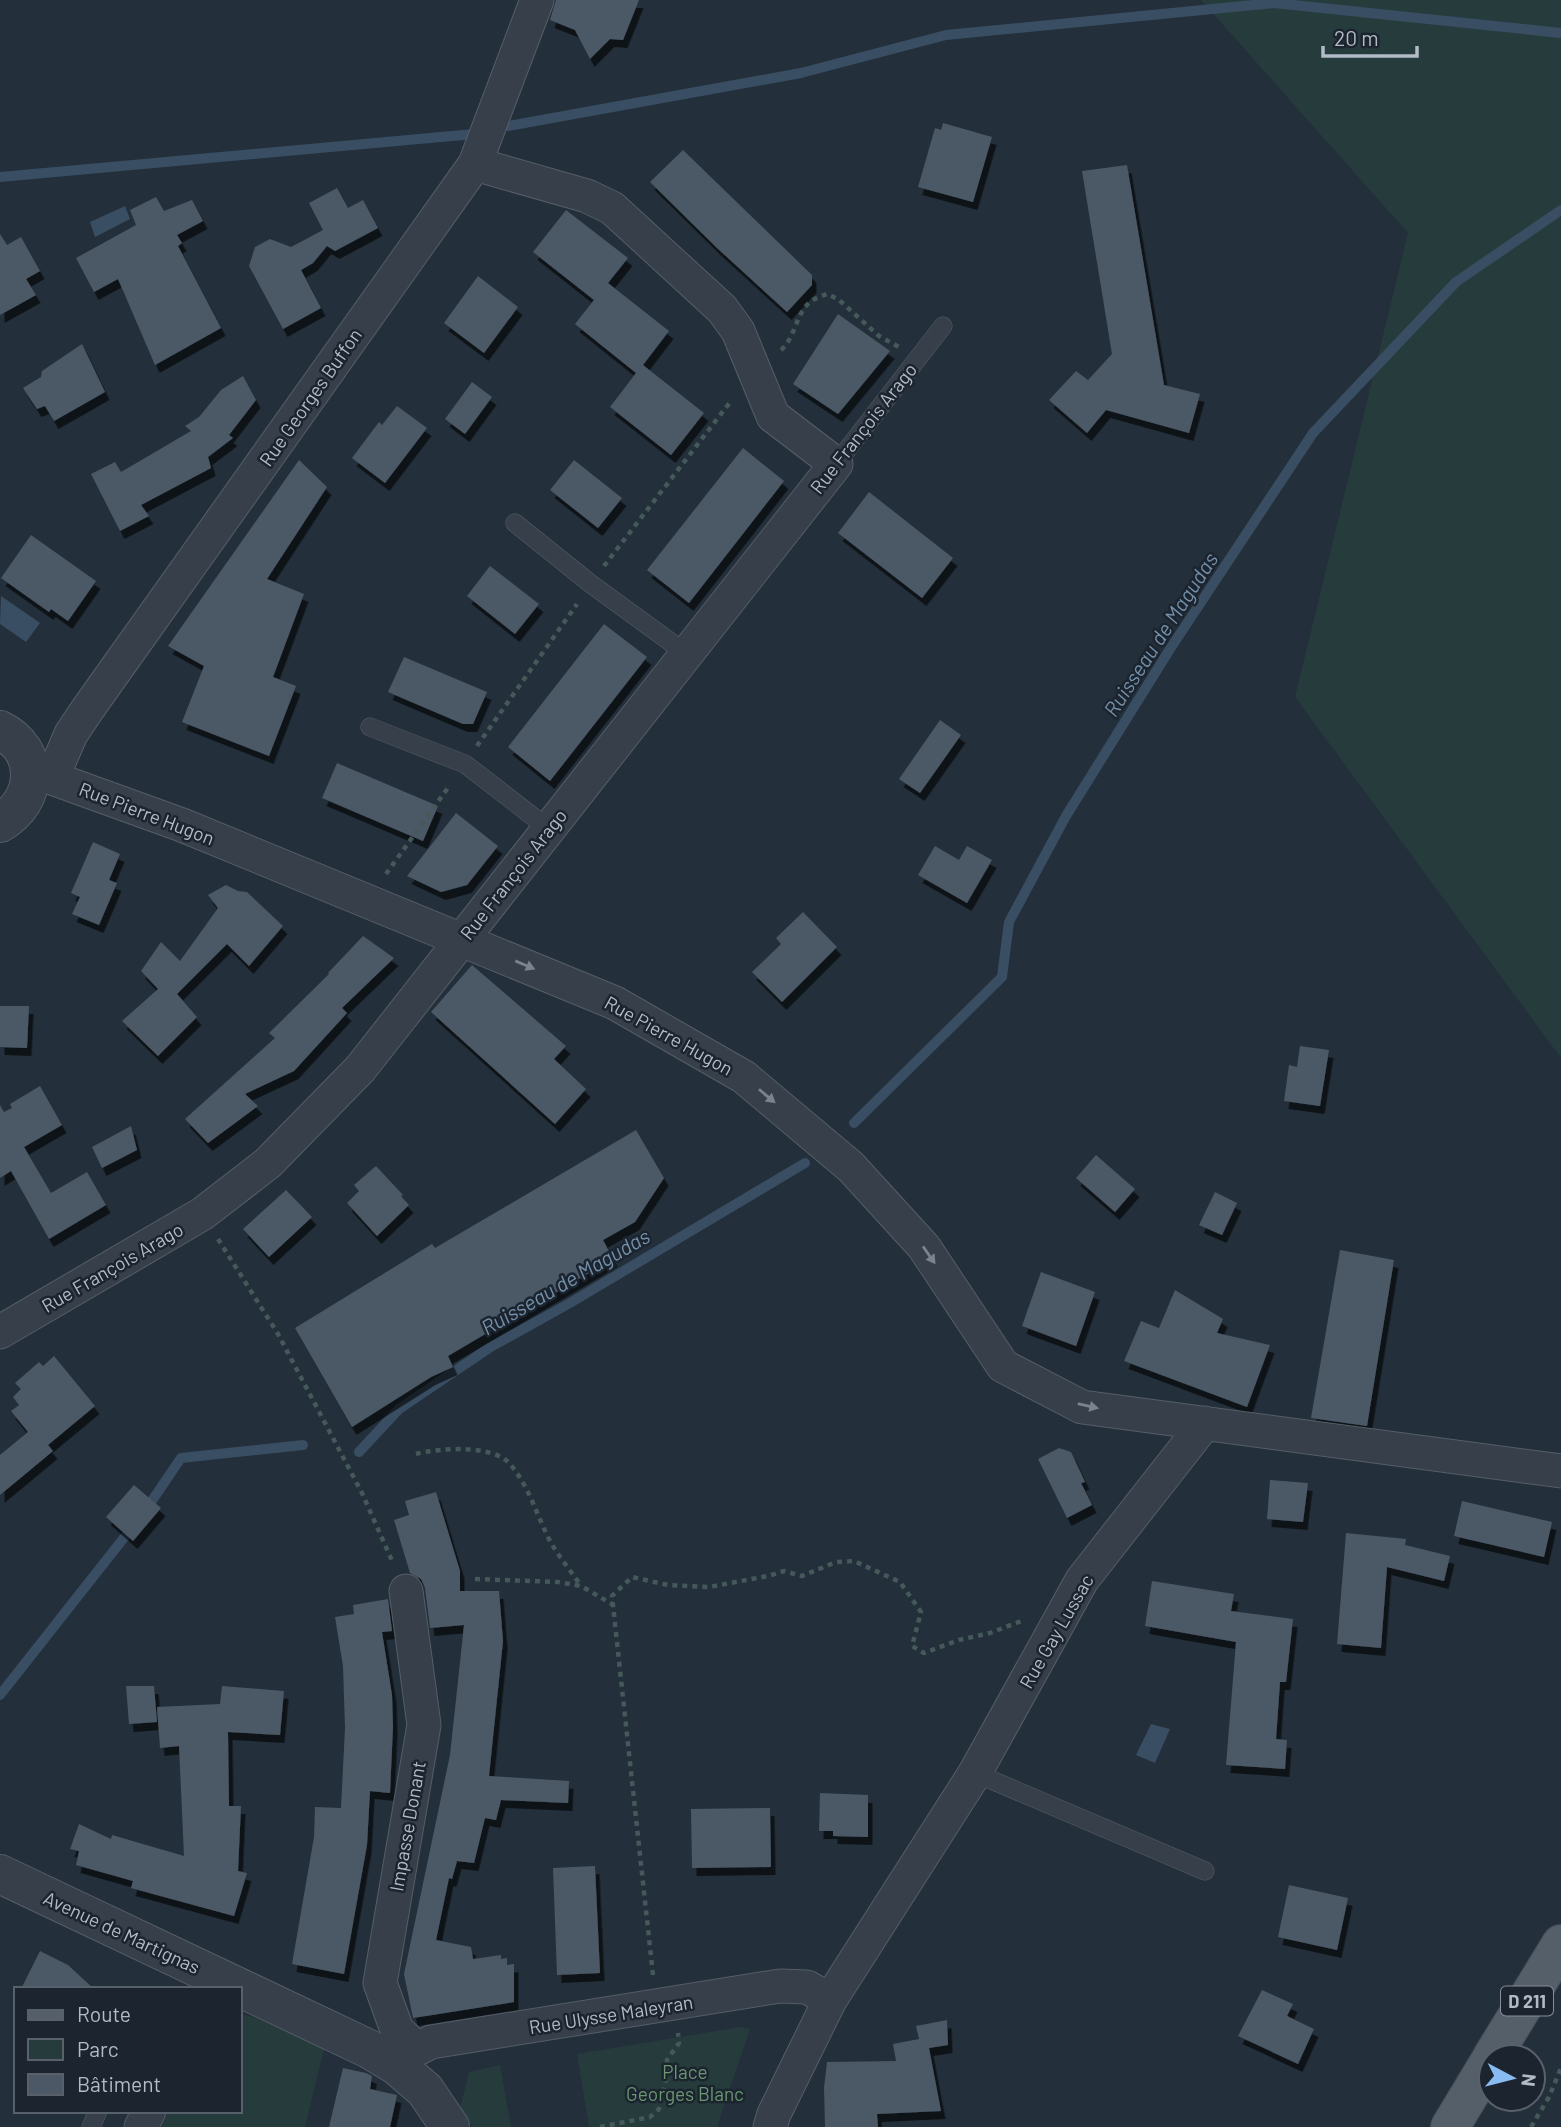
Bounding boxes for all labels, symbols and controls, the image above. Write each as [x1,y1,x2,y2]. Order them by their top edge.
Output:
scale bar [1323,14,1418,58]
text: 20 m [1334,25,1379,50]
street label: Rue Georges Buffon [254,324,366,470]
street label: Rue François Arago [805,358,921,498]
water label: Ruisseau de Magudas [1098,547,1222,721]
street label: Rue Pierre Hugon [76,777,218,849]
street label: Rue François Arago [455,804,571,944]
one-way arrow [515,960,536,971]
street label: Rue Pierre Hugon [601,990,737,1080]
one-way arrow [759,1088,776,1103]
street label: Rue François Arago [37,1217,187,1317]
water label: Ruisseau de Magudas [476,1222,654,1339]
one-way arrow [922,1246,936,1264]
one-way arrow [1077,1401,1099,1412]
street label: Rue Gay Lussac [1014,1570,1098,1692]
street label: Impasse Donant [384,1759,430,1893]
street label: Avenue de Martignas [40,1886,204,1978]
road number: D 211 [1501,1986,1553,2015]
legend [14,1987,242,2113]
street label: Rue Ulysse Maleyran [527,1990,695,2038]
text: Route [77,2001,131,2026]
text: Parc [77,2036,119,2061]
north arrow [1477,2043,1547,2113]
park label: Place Georges Blanc [626,2060,744,2105]
text: Bâtiment [77,2071,161,2096]
text: N [1517,2072,1542,2088]

